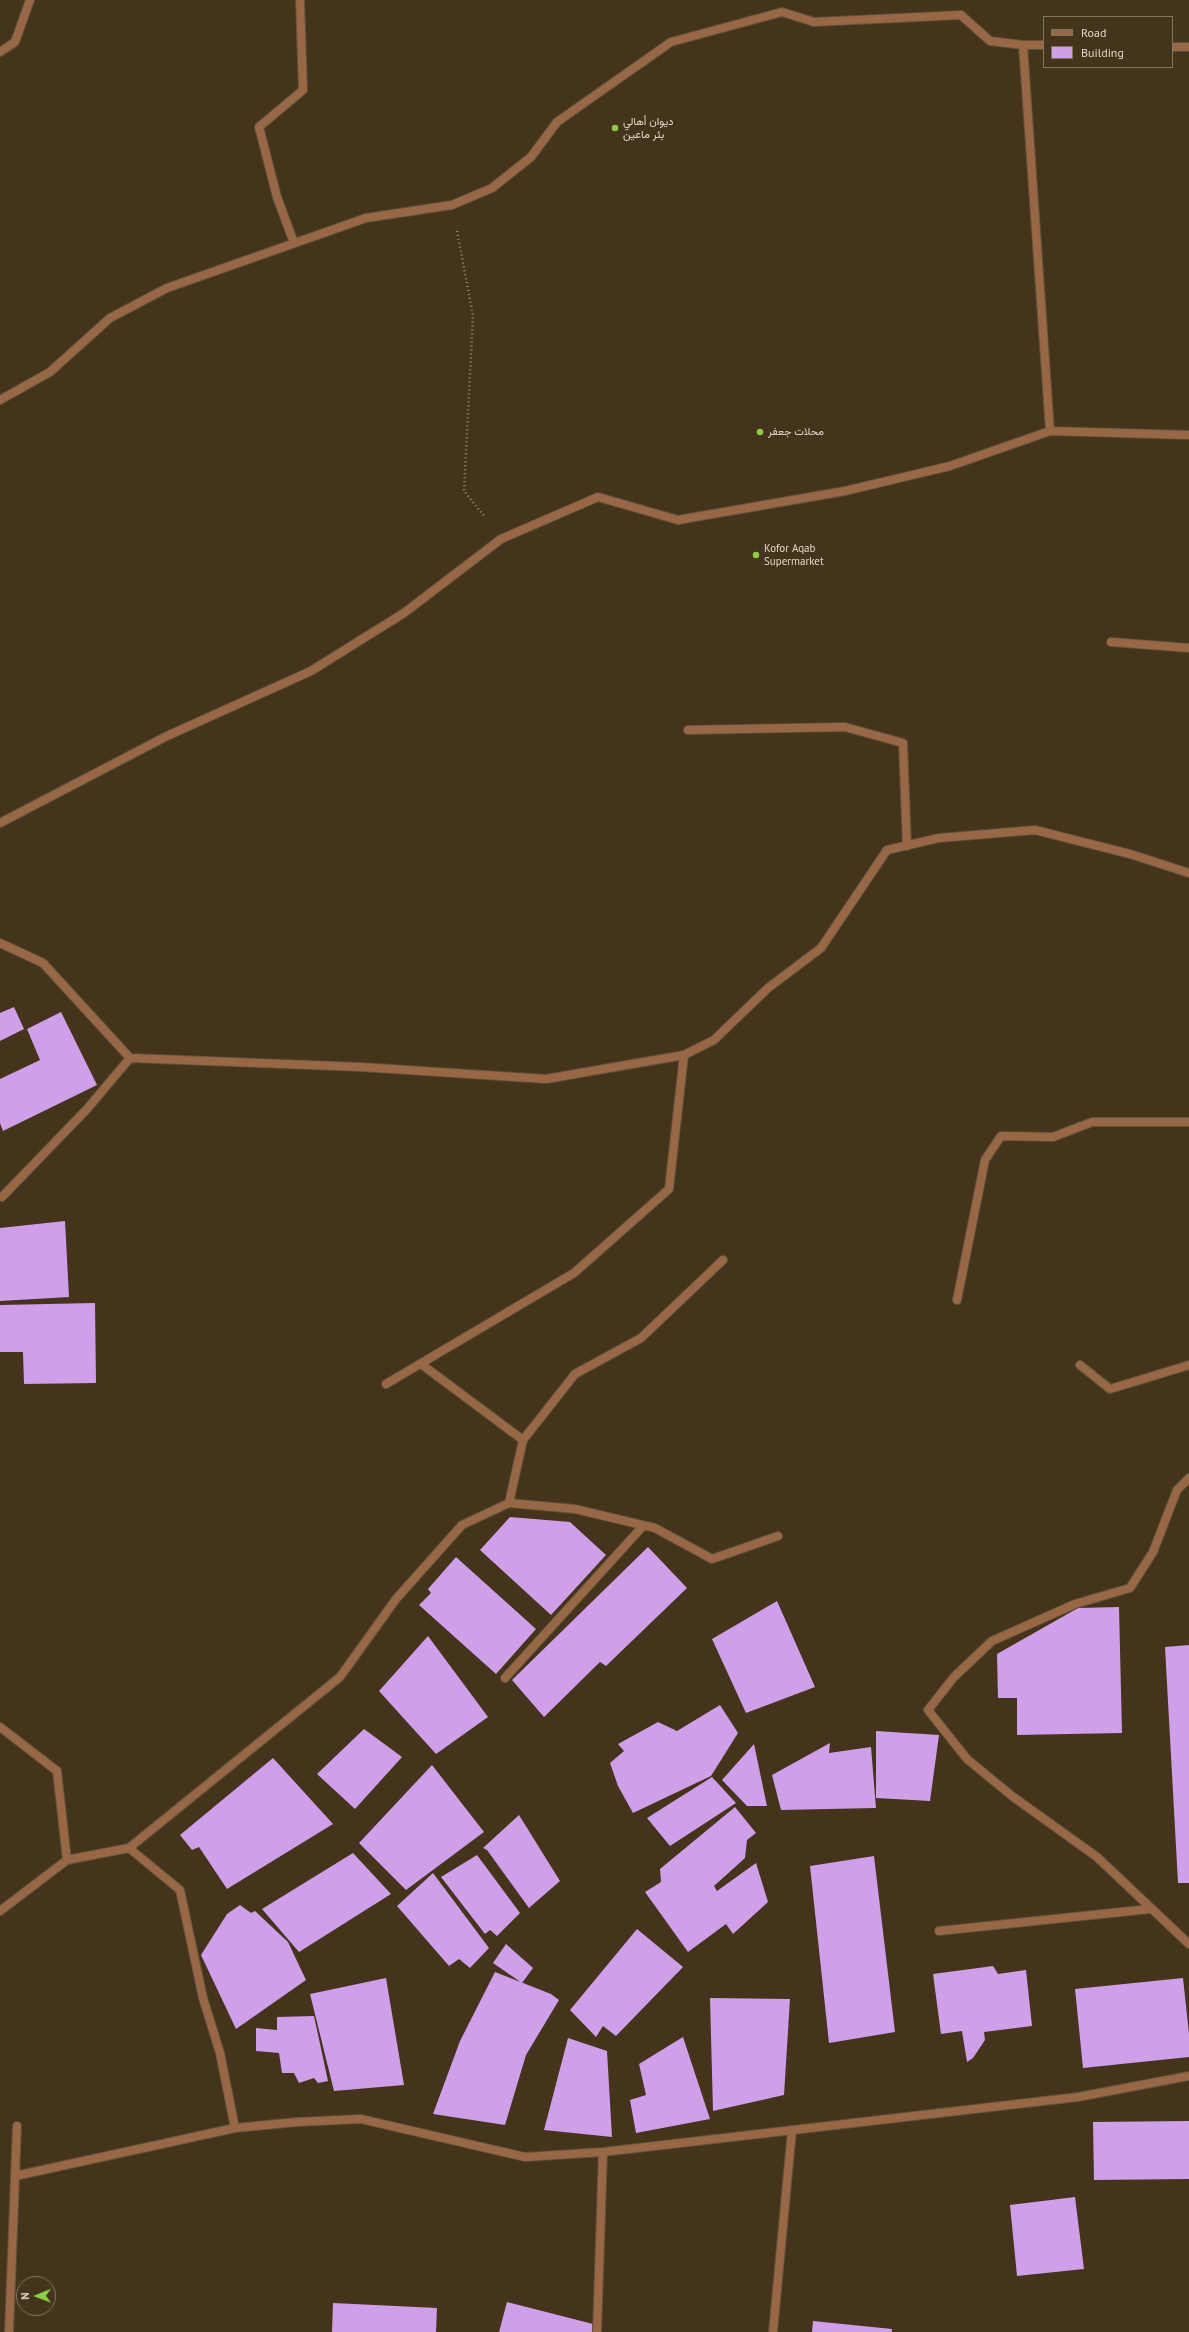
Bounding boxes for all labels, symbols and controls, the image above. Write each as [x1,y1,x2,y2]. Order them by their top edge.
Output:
legend [1043,16,1173,68]
text: Road [1081,25,1106,40]
text: Building [1081,45,1124,60]
place label: ديوان أهالي بئر ماعين [623,115,673,141]
marker: ديوان أهالي بئر ماعين [610,123,620,133]
place label: محلات جعفر [768,425,824,439]
marker: محلات جعفر [755,427,765,437]
place label: Kofor Aqab Supermarket [764,542,824,568]
marker: Kofor Aqab Supermarket [751,550,761,560]
north arrow [16,2276,56,2316]
text: N [18,2292,32,2300]

